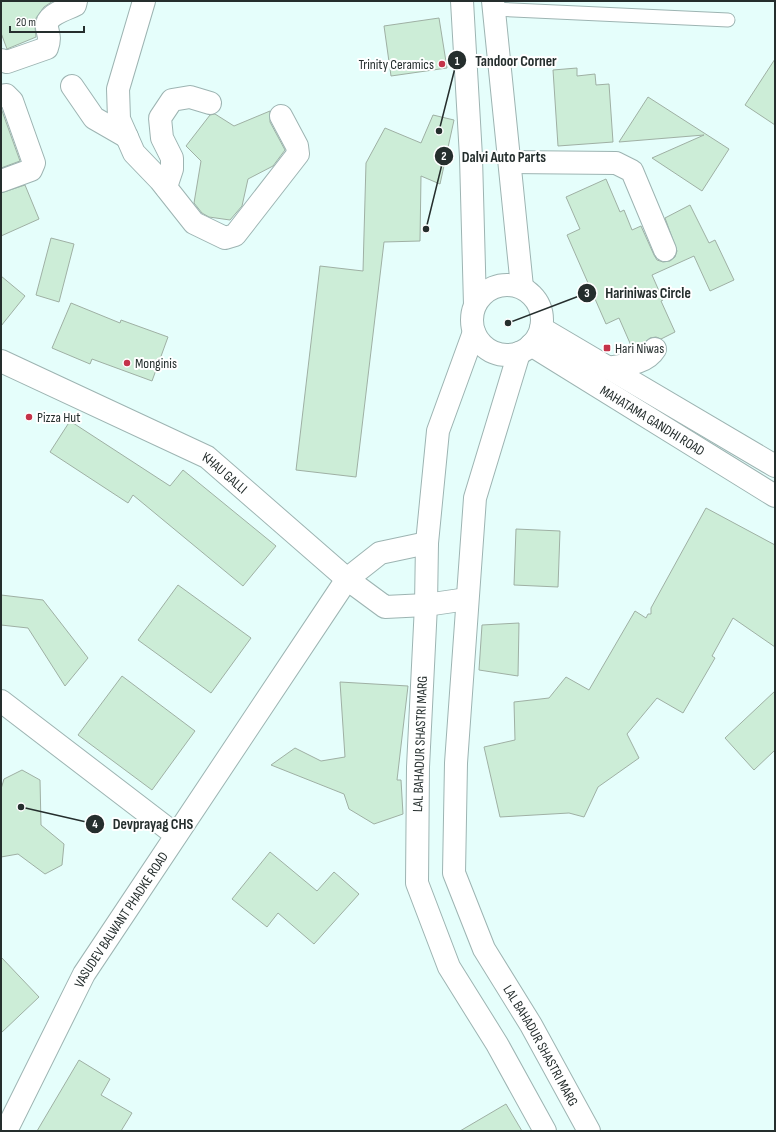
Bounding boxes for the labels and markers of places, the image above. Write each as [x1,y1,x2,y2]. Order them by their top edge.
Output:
callout: Tandoor Corner [447,47,565,74]
place label: Trinity Ceramics [359,56,434,73]
marker: Trinity Ceramics [437,59,447,69]
callout: Dalvi Auto Parts [434,143,554,170]
callout: Hariniwas Circle [577,279,699,306]
place label: Hari Niwas [615,340,664,357]
marker: Hari Niwas [602,343,612,353]
place label: Monginis [135,355,177,372]
marker: Monginis [122,358,132,368]
place label: Pizza Hut [37,409,80,426]
marker: Pizza Hut [24,412,34,422]
callout: Devprayag CHS [85,810,201,837]

